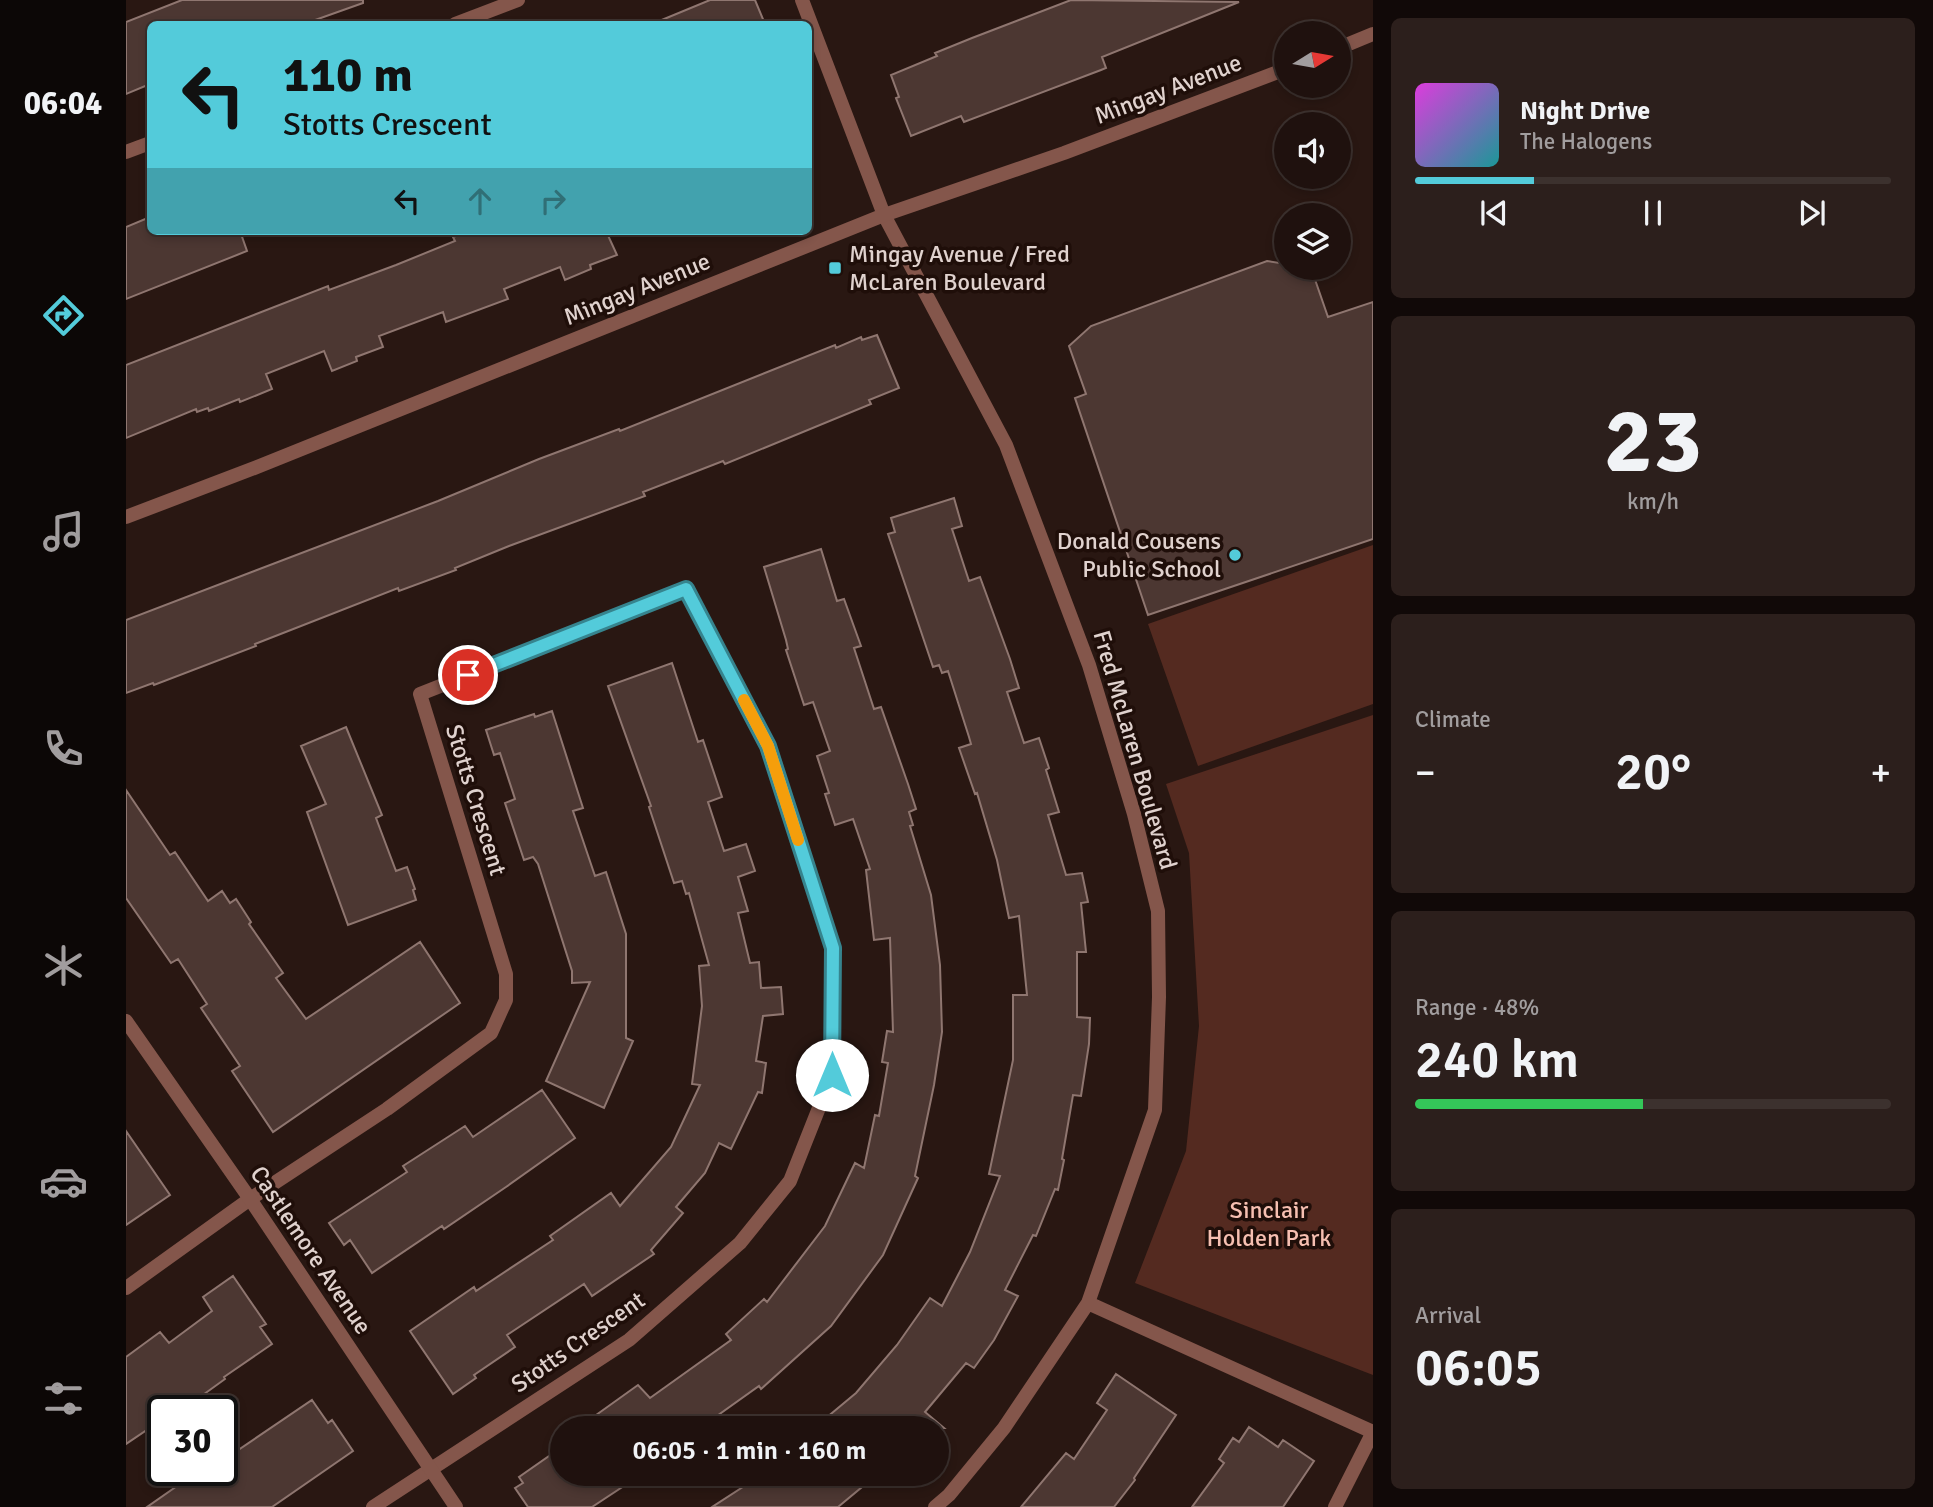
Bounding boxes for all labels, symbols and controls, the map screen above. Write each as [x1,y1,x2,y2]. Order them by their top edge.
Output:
north arrow [1274,21,1351,98]
map controls [1274,21,1351,280]
text: 110 m [283,45,413,105]
street label: Mingay Avenue [1090,47,1246,131]
icon: left [168,49,259,140]
text: 06:04 [24,84,102,123]
text: Night Drive [1520,95,1650,127]
text: Stotts Crescent [283,105,492,144]
button: sound [1274,112,1351,189]
text: The Halogens [1520,127,1652,156]
icon: left [388,182,426,220]
icon: ahead [461,182,499,220]
icon: right [534,182,572,220]
icon: previous [1475,194,1513,232]
icon: pause [1634,194,1672,232]
icon: next [1793,194,1831,232]
button: layers [1274,203,1351,280]
place label: Mingay Avenue / Fred McLaren Boulevard [849,239,1070,297]
street label: Mingay Avenue [559,246,715,332]
marker: Mingay Avenue / Fred McLaren Boulevard [827,260,843,276]
icon: directions [39,291,88,340]
text: 23 [1604,385,1702,498]
text: km/h [1627,487,1679,516]
icon: music [39,507,88,556]
place label: Donald Cousens Public School [1057,526,1221,584]
marker: Donald Cousens Public School [1227,547,1243,563]
street label: Fred McLaren Boulevard [1086,627,1184,873]
pin [438,645,498,705]
icon: arrive [449,656,487,694]
text: Climate [1415,705,1491,734]
street label: Stotts Crescent [439,721,513,879]
icon: phone [39,724,88,773]
text: 20° [1615,740,1691,804]
text: − [1415,749,1436,796]
text: + [1870,749,1891,796]
icon: climate [39,941,88,990]
text: Range · 48% [1415,993,1539,1022]
text: 240 km [1415,1028,1579,1092]
position arrow [795,1038,869,1112]
icon: car [39,1157,88,1206]
street label: Castlemore Avenue [244,1160,378,1340]
park label: Sinclair Holden Park [1207,1195,1331,1253]
street label: Stotts Crescent [505,1285,651,1399]
text: Arrival [1415,1301,1481,1330]
text: 06:05 [1415,1336,1542,1400]
icon: filters [39,1374,88,1423]
speed limit sign: 30 [147,1395,238,1486]
text: 06:05 · 1 min · 160 m [633,1435,866,1467]

